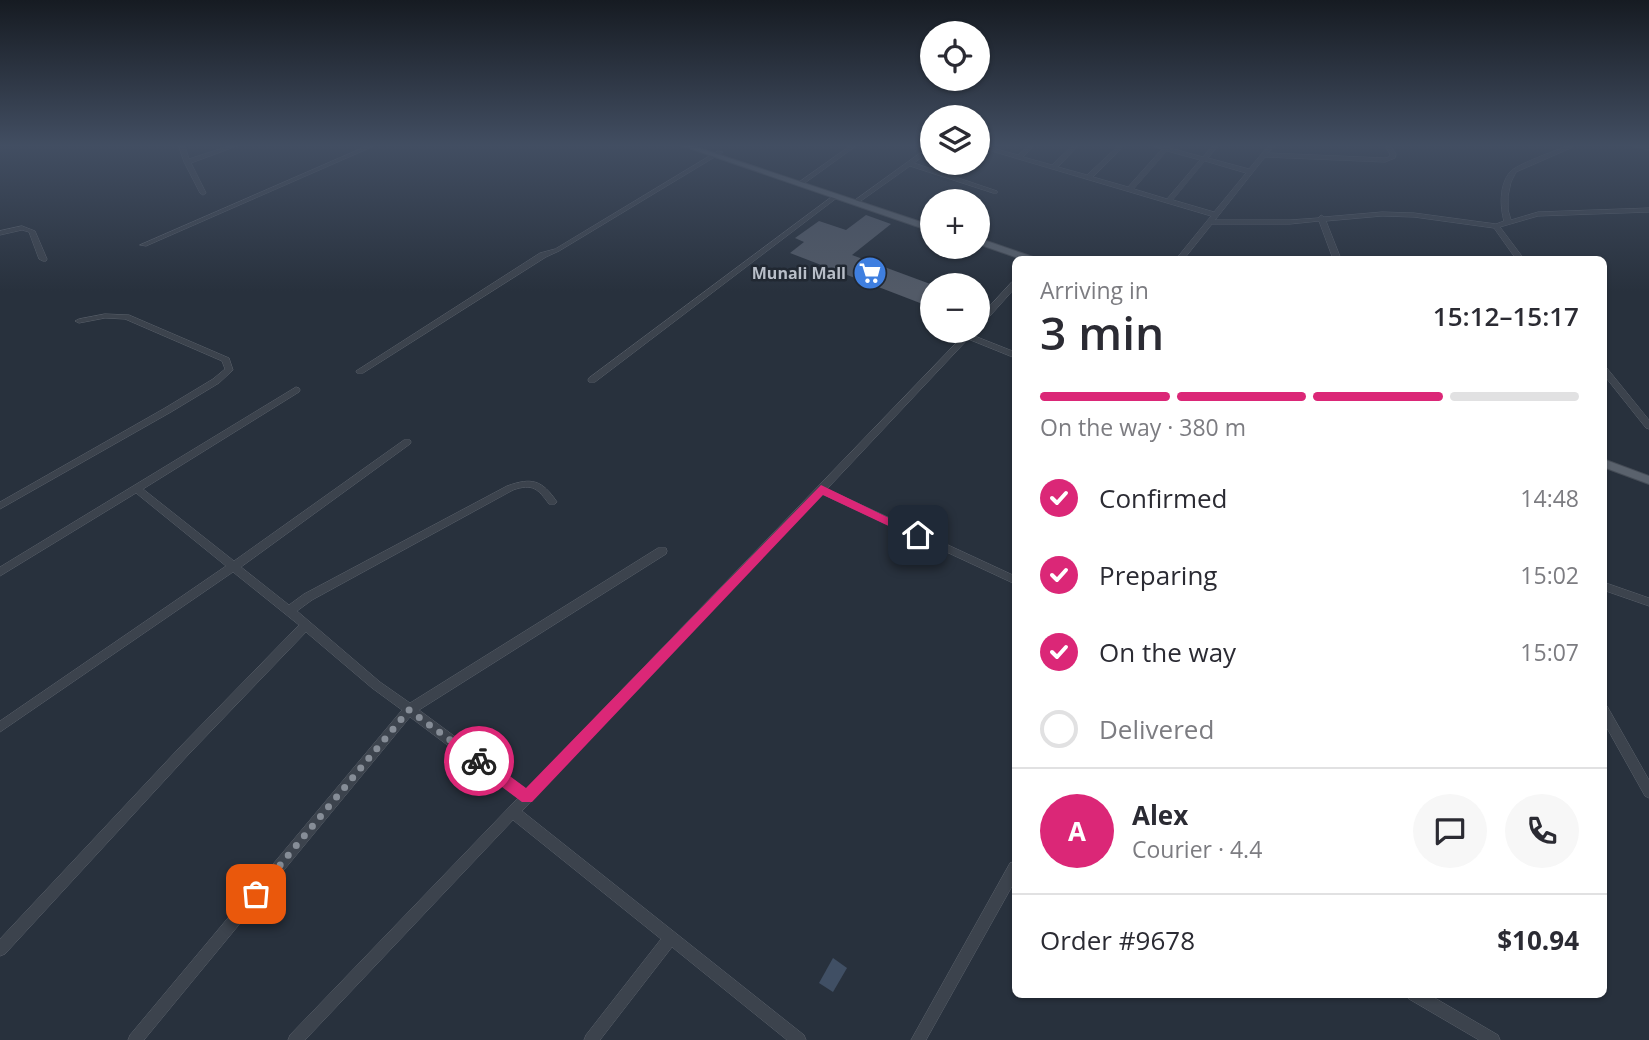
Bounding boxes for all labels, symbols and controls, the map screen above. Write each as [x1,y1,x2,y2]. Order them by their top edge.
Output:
map controls [920,21,990,343]
button: locate [920,21,990,91]
button: layers [920,105,990,175]
button: + [920,189,990,259]
supermarket icon: Munali Mall [851,254,889,292]
place label: Munali Mall [752,262,846,284]
button: − [920,273,990,343]
text: Arriving in [1040,274,1149,306]
text: 15:12–15:17 [1433,298,1579,334]
text: 3 min [1040,301,1164,363]
text: On the way · 380 m [1040,411,1246,443]
icon: check [1040,479,1078,517]
text: Confirmed [1099,480,1227,516]
text: 14:48 [1520,482,1579,514]
pin [888,505,948,565]
icon: home [899,516,937,554]
icon: check [1040,556,1078,594]
text: Preparing [1099,557,1217,593]
text: 15:02 [1520,559,1579,591]
icon: check [1040,633,1078,671]
text: On the way [1099,634,1236,670]
text: 15:07 [1520,636,1579,668]
text: Delivered [1099,711,1214,747]
courier [444,726,514,796]
icon: bike [460,742,498,780]
button: chat [1413,794,1487,868]
button: phone [1505,794,1579,868]
text: Alex [1132,797,1188,833]
text: A [1068,813,1086,849]
text: Courier · 4.4 [1132,833,1262,865]
pin [226,864,286,924]
icon: bag [237,875,275,913]
text: Order #9678 [1040,922,1195,958]
text: $10.94 [1497,922,1579,958]

